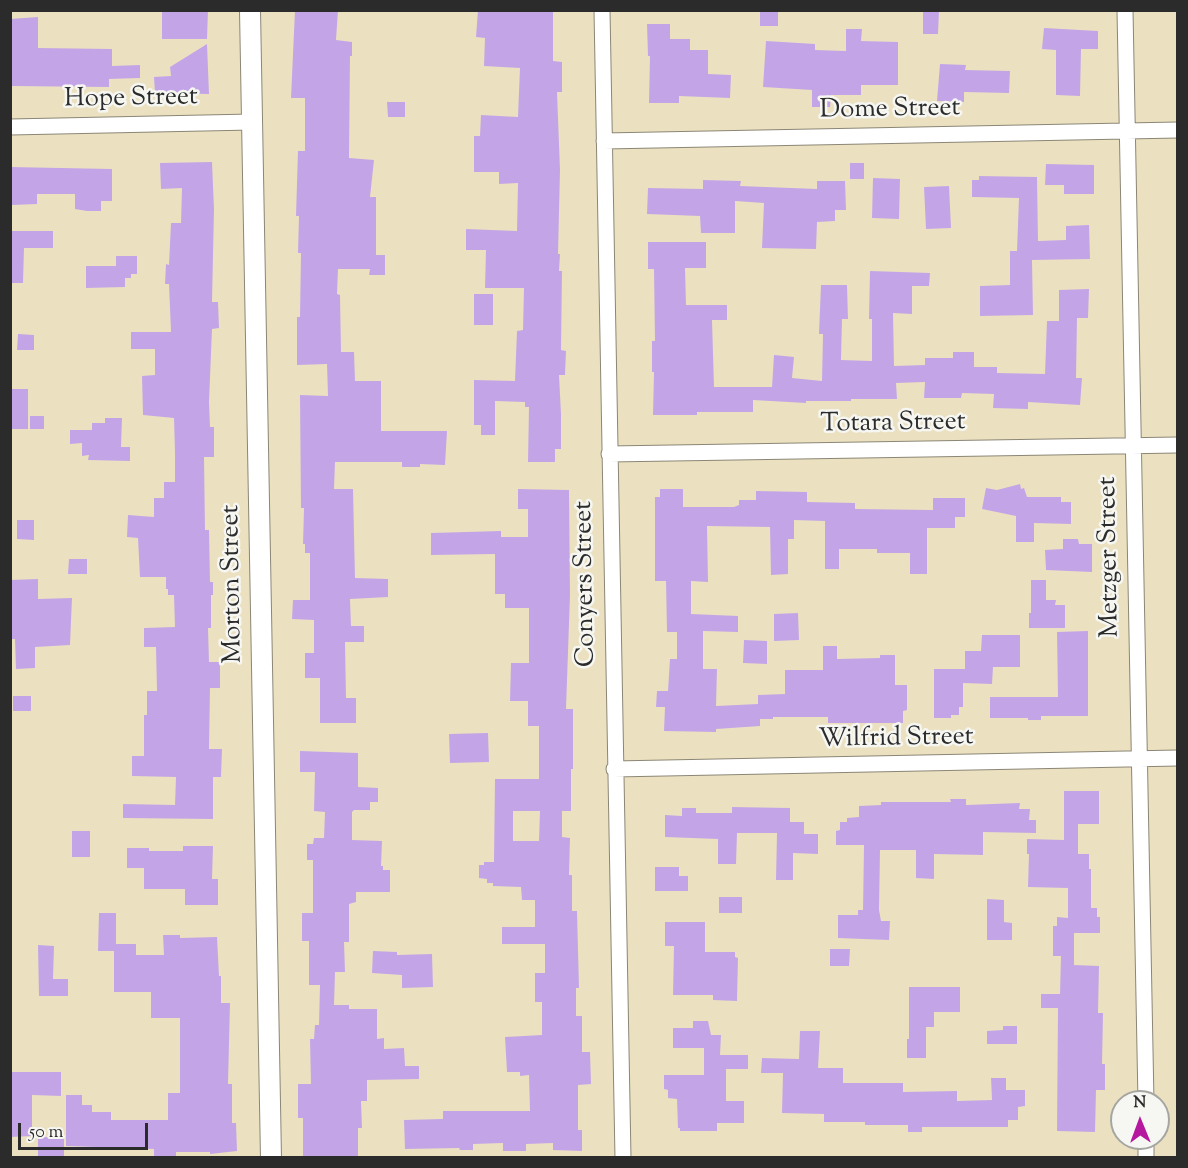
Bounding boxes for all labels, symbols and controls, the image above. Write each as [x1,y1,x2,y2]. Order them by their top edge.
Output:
street label: Hope Street [64,83,198,117]
street label: Dome Street [819,94,961,128]
street label: Totara Street [820,408,966,442]
street label: Metzger Street [1094,476,1128,638]
street label: Conyers Street [570,501,604,667]
street label: Morton Street [217,504,251,664]
street label: Wilfrid Street [818,723,974,757]
north arrow [1110,1090,1170,1150]
text: N [1133,1092,1146,1115]
scale bar [21,1111,152,1149]
text: 50 m [29,1120,63,1146]

